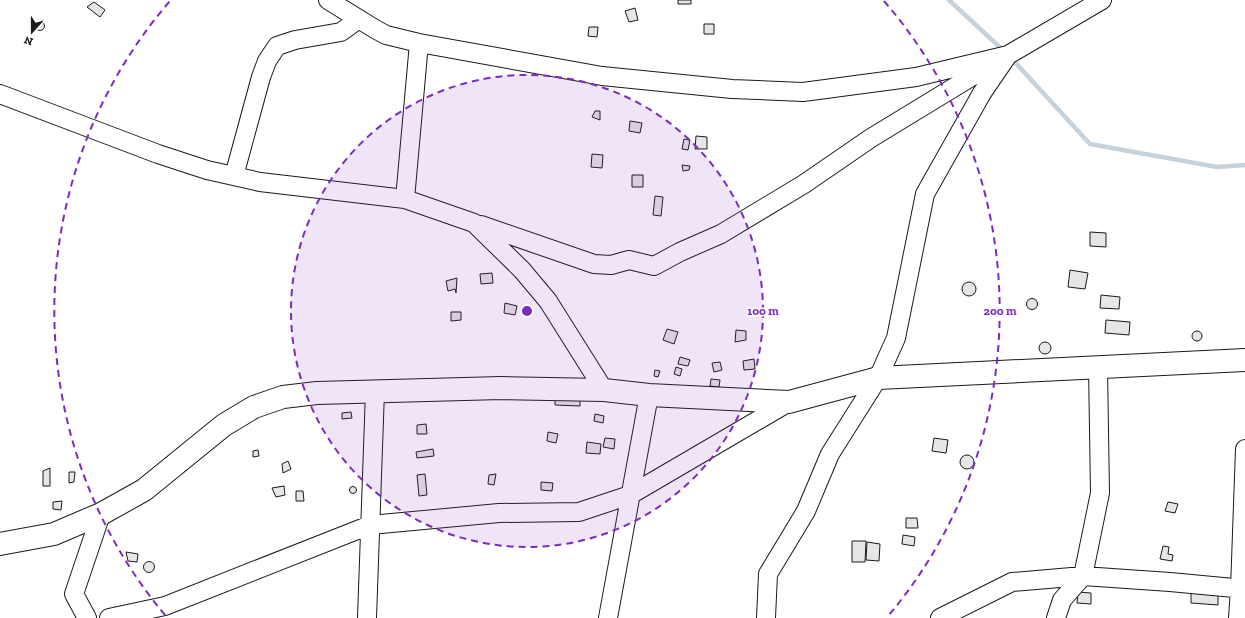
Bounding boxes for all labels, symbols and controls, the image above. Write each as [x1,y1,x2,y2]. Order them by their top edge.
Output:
north arrow [12,12,52,52]
text: N [22,33,35,48]
centre of rings [520,304,534,318]
text: 100 m [747,304,779,318]
text: 200 m [983,304,1017,318]

